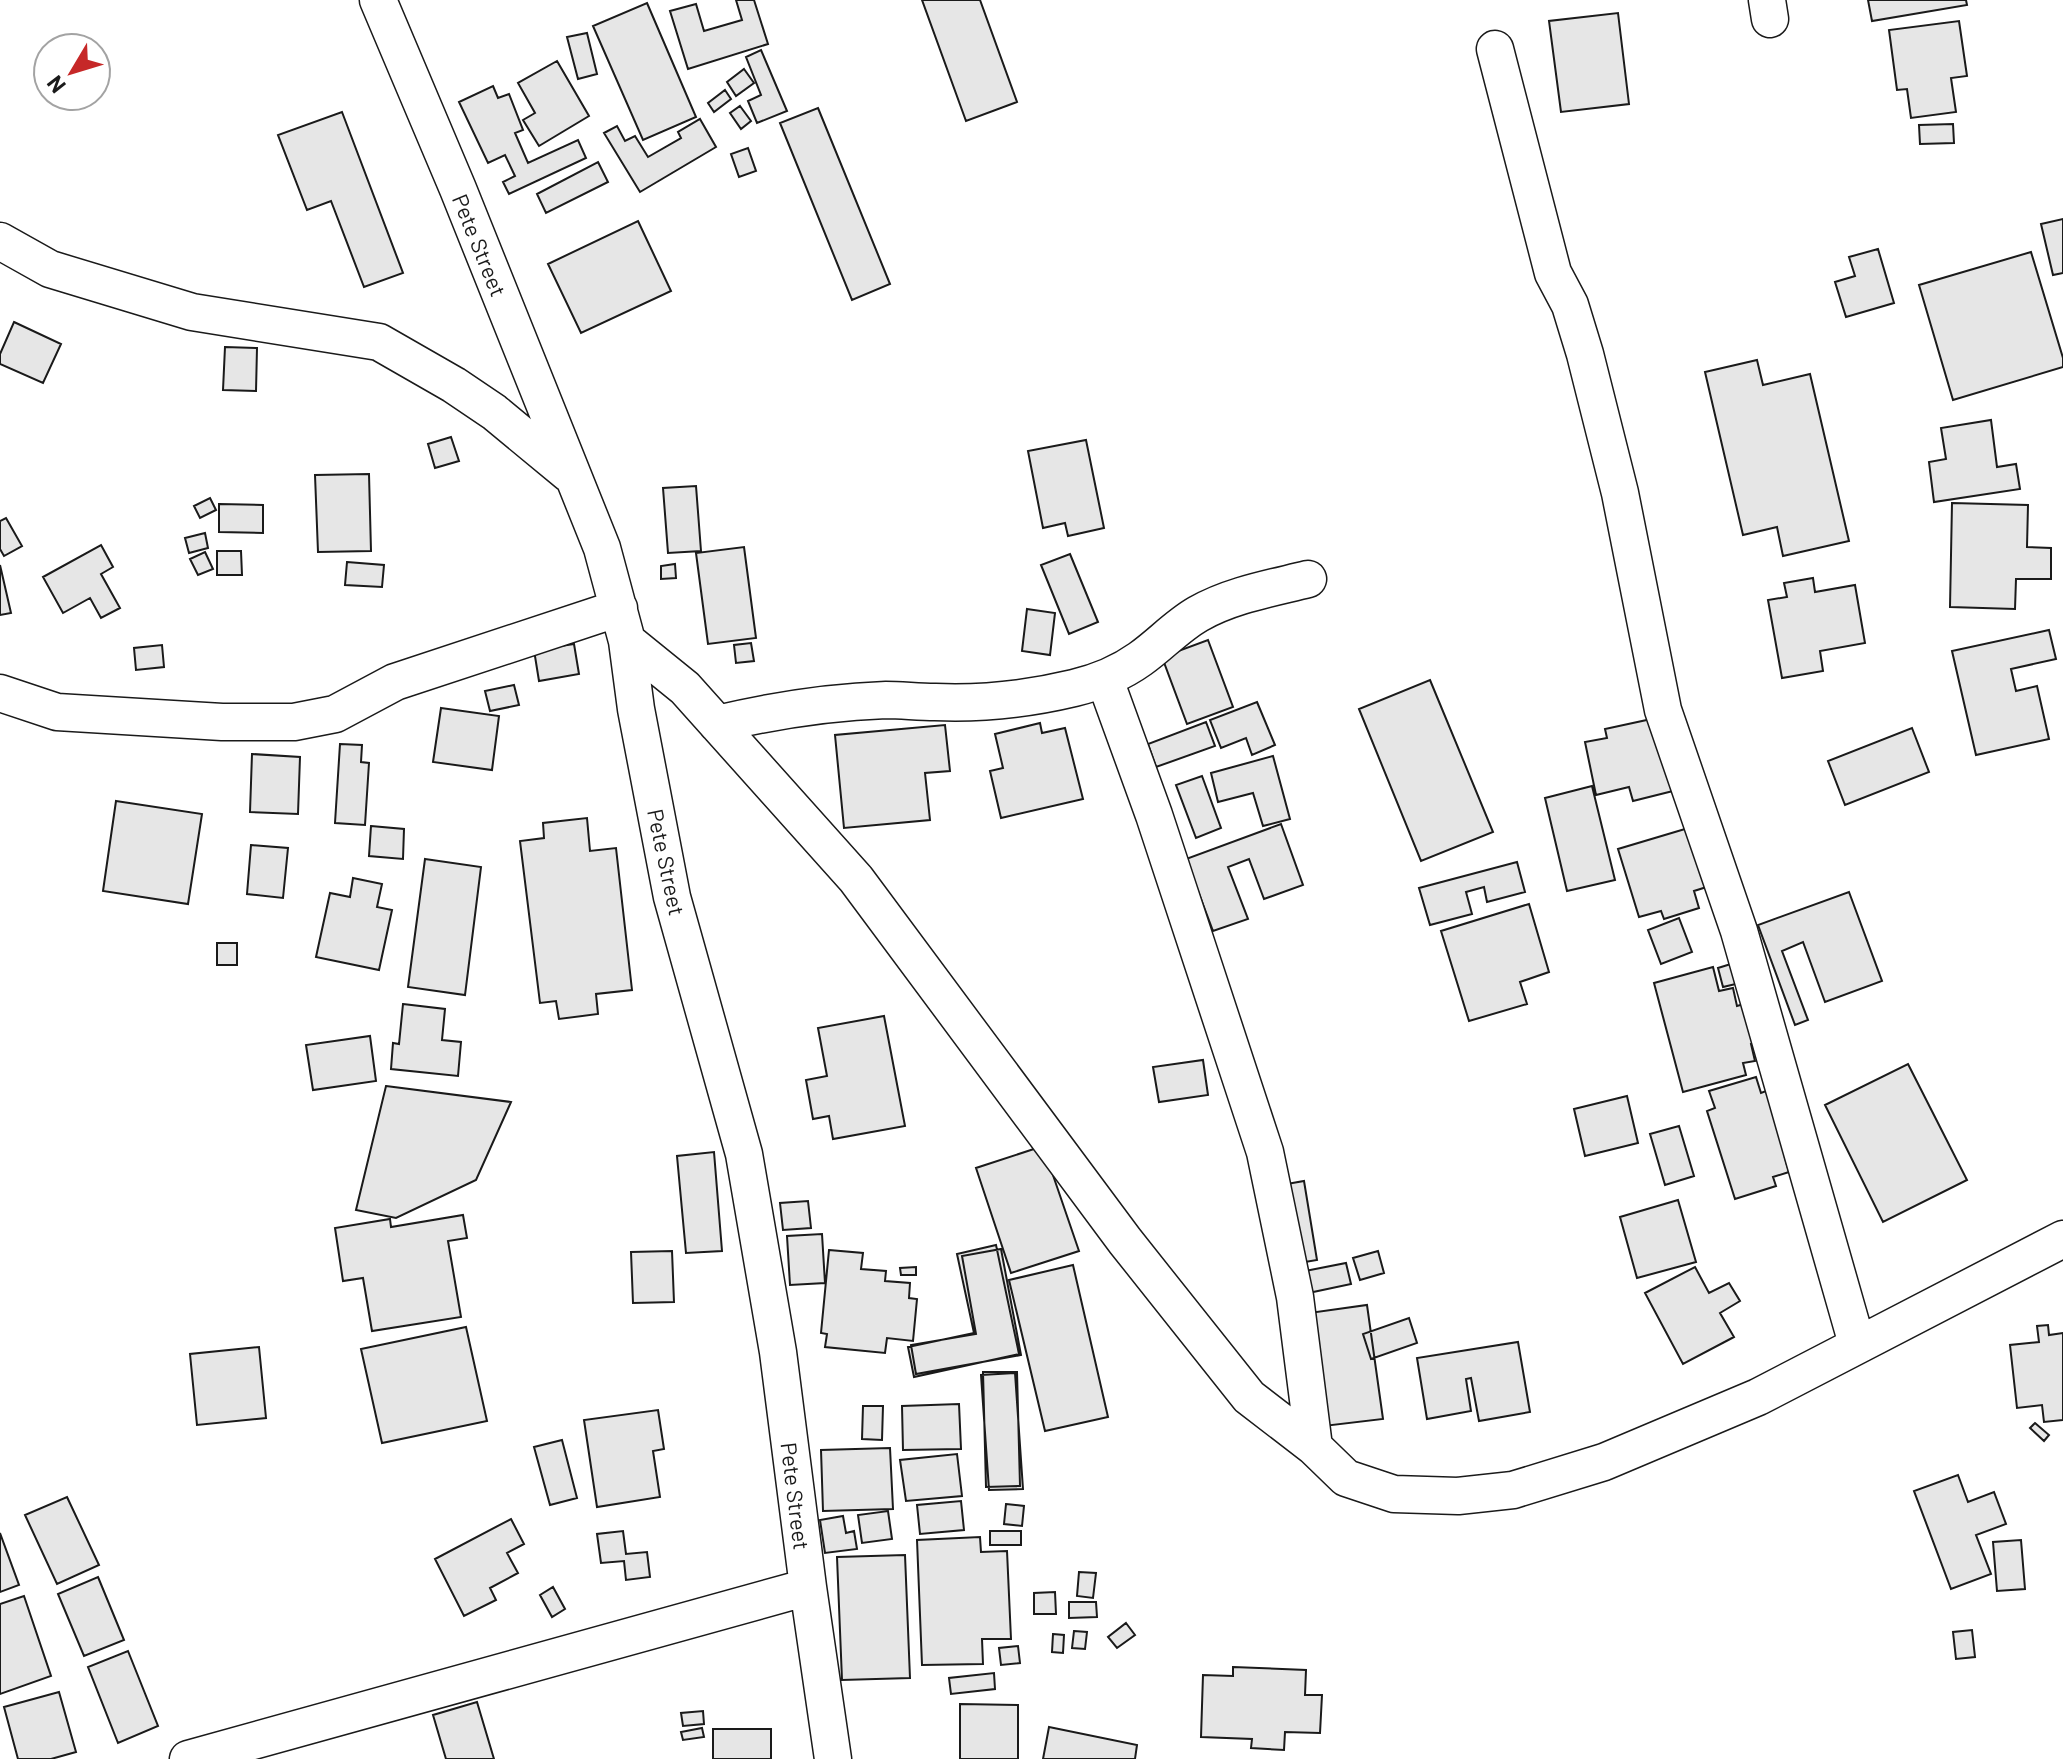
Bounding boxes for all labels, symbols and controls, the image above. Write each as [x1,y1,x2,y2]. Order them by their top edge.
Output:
north arrow [32,32,112,112]
text: N [41,71,70,99]
street label: Pete Street [448,190,512,300]
street label: Pete Street [643,806,691,918]
street label: Pete Street [777,1441,815,1551]

